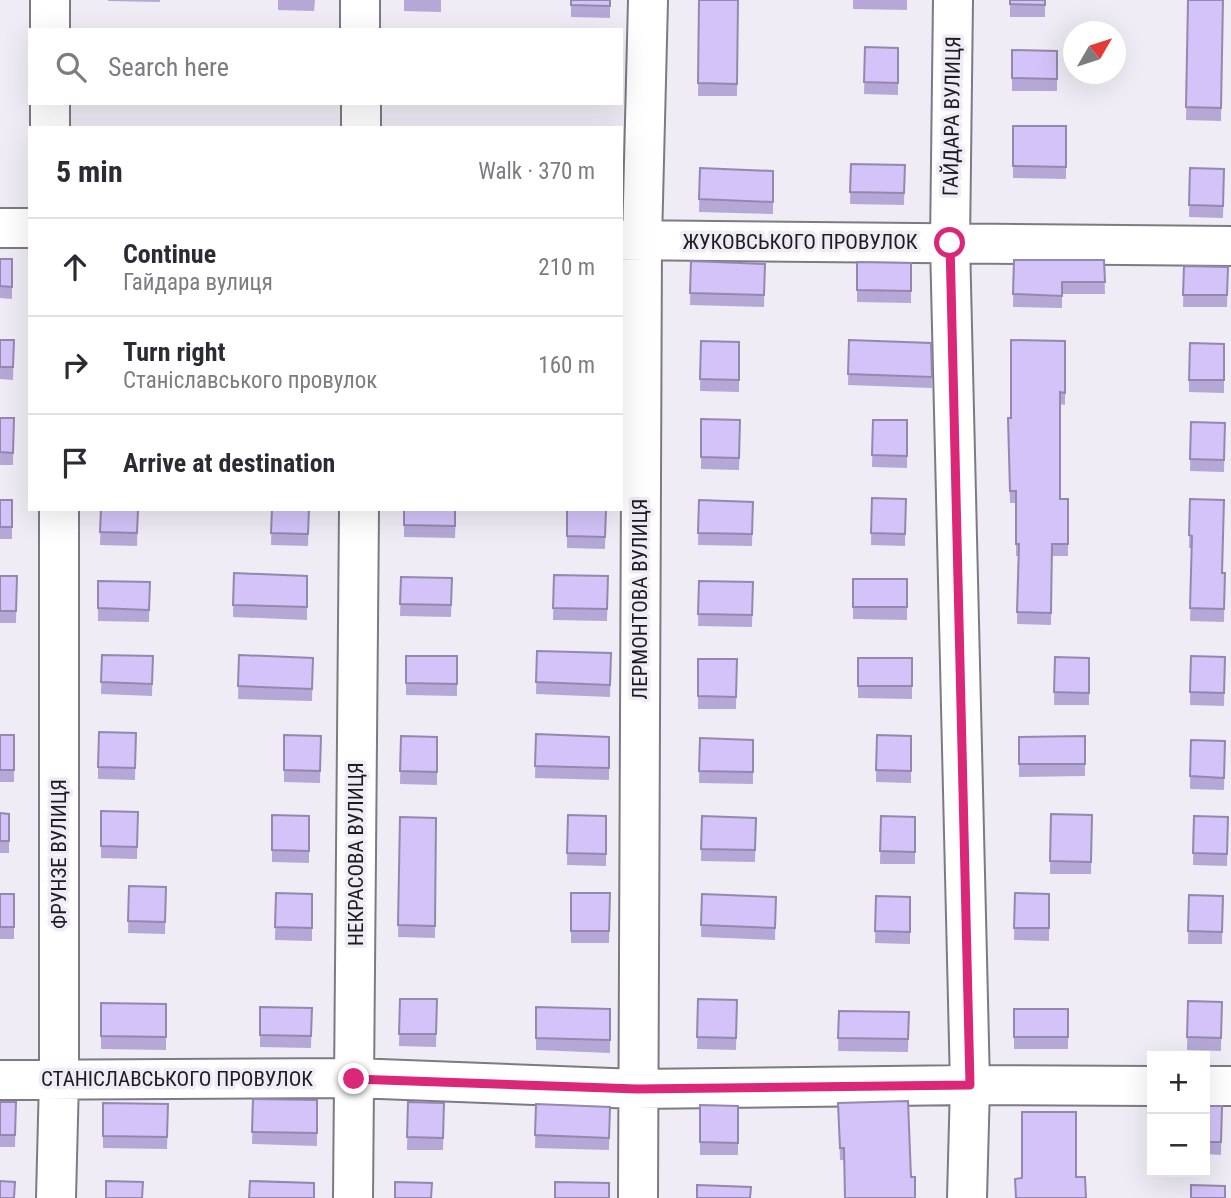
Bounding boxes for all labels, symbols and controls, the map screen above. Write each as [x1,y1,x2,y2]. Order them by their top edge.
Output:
north arrow [1063,21,1126,84]
search box [28,28,623,105]
street label: ГАЙДАРА ВУЛИЦЯ [939,36,965,196]
icon: search [52,48,90,86]
text: Search here [108,52,229,82]
text: 5 min [56,154,123,189]
text: Walk · 370 m [478,158,595,185]
route start [934,227,965,258]
street label: ЖУКОВСЬКОГО ПРОВУЛОК [682,230,918,254]
text: Continue [123,239,216,269]
icon: ahead [56,248,94,286]
text: 210 m [538,254,595,281]
text: Гайдара вулиця [123,269,273,296]
text: Turn right [123,337,225,367]
icon: right [56,346,94,384]
text: 160 m [538,352,595,379]
text: Станіславського провулок [123,367,377,394]
icon: arrive [56,444,94,482]
text: Arrive at destination [123,448,335,478]
street label: ЛЕРМОНТОВА ВУЛИЦЯ [628,498,652,700]
street label: НЕКРАСОВА ВУЛИЦЯ [344,762,368,946]
street label: ФРУНЗЕ ВУЛИЦЯ [47,779,71,929]
map controls [1147,1051,1210,1177]
button: + [1147,1051,1210,1114]
route end [338,1063,369,1094]
street label: СТАНІСЛАВСЬКОГО ПРОВУЛОК [41,1067,313,1091]
button: − [1147,1114,1210,1177]

